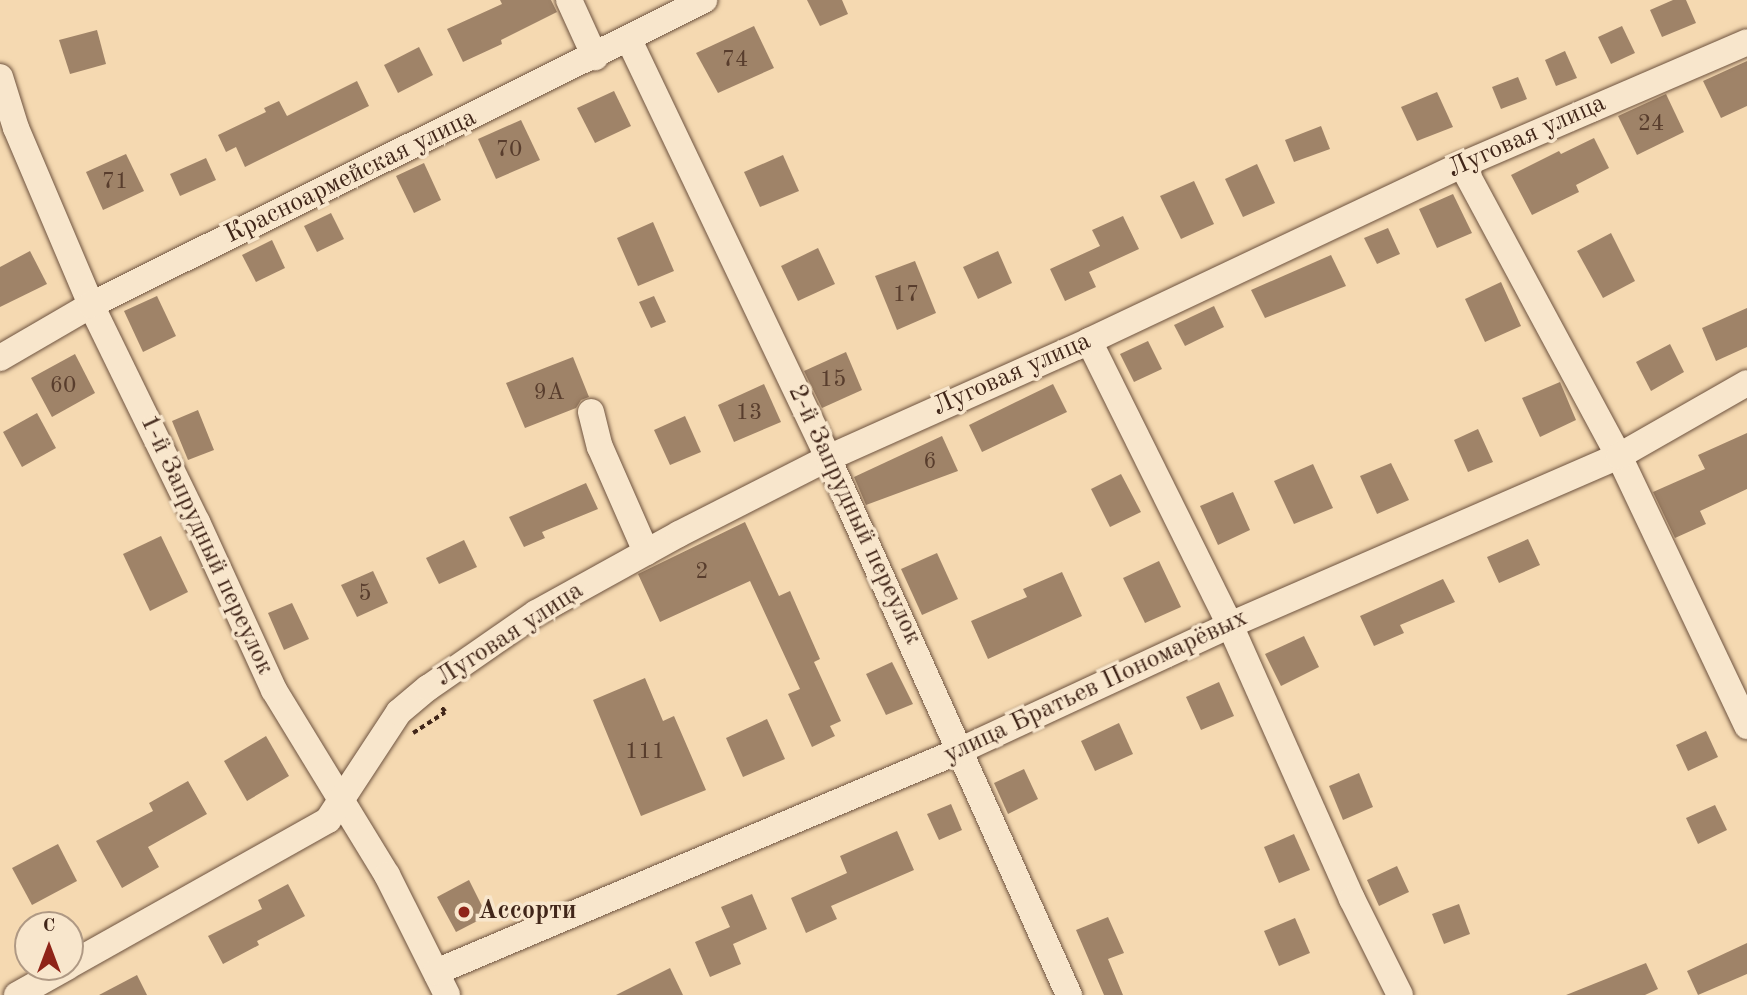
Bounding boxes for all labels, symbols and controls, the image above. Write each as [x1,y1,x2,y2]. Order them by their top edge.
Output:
house number: 74 [722,46,748,74]
street label: Луговая улица [1443,88,1611,186]
street label: Красноармейская улица [220,103,482,251]
house number: 24 [1638,110,1664,138]
house number: 70 [496,136,522,164]
house number: 71 [102,168,128,196]
house number: 17 [893,281,919,309]
street label: Луговая улица [928,326,1096,424]
house number: 15 [820,366,846,394]
house number: 60 [50,372,76,400]
house number: 9А [534,379,564,407]
street label: 2-й Запрудный переулок [780,380,928,650]
house number: 13 [736,399,762,427]
street label: 1-й Запрудный переулок [132,410,280,680]
house number: 6 [923,448,937,476]
house number: 2 [695,558,709,586]
street label: Луговая улица [430,576,590,694]
house number: 5 [358,580,372,608]
street label: улица Братьев Пономарёвых [939,603,1253,771]
house number: 111 [625,738,665,766]
place label: Ассорти [478,896,577,928]
marker: Ассорти [456,904,472,920]
north arrow [14,911,84,981]
text: С [43,917,55,936]

